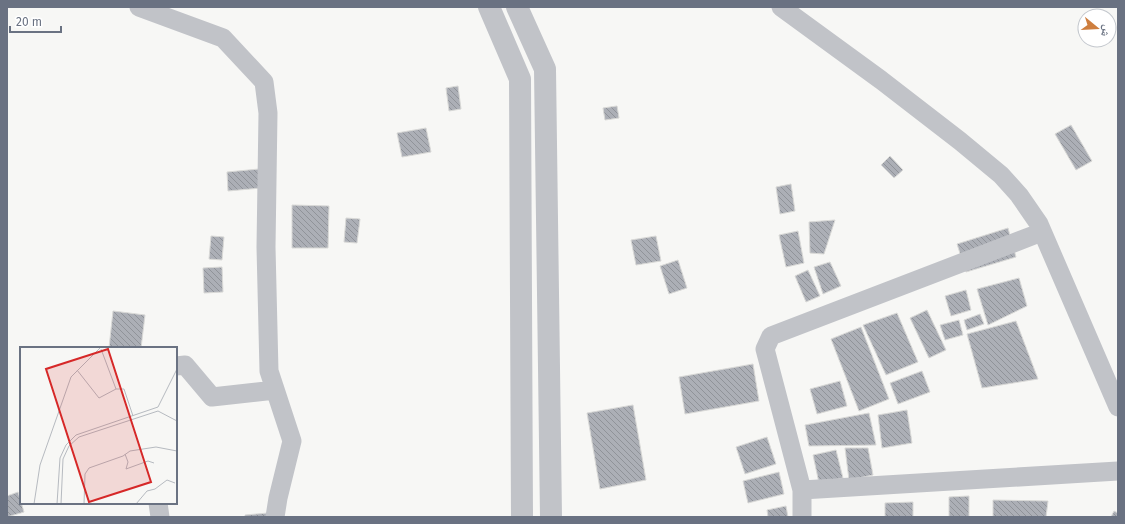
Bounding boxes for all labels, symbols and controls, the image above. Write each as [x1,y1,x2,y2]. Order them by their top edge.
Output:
scale bar [10,8,61,34]
north arrow [1077,8,1117,48]
text: 20 m [16,15,42,29]
text: ش [1097,23,1114,39]
inset map [20,347,177,504]

